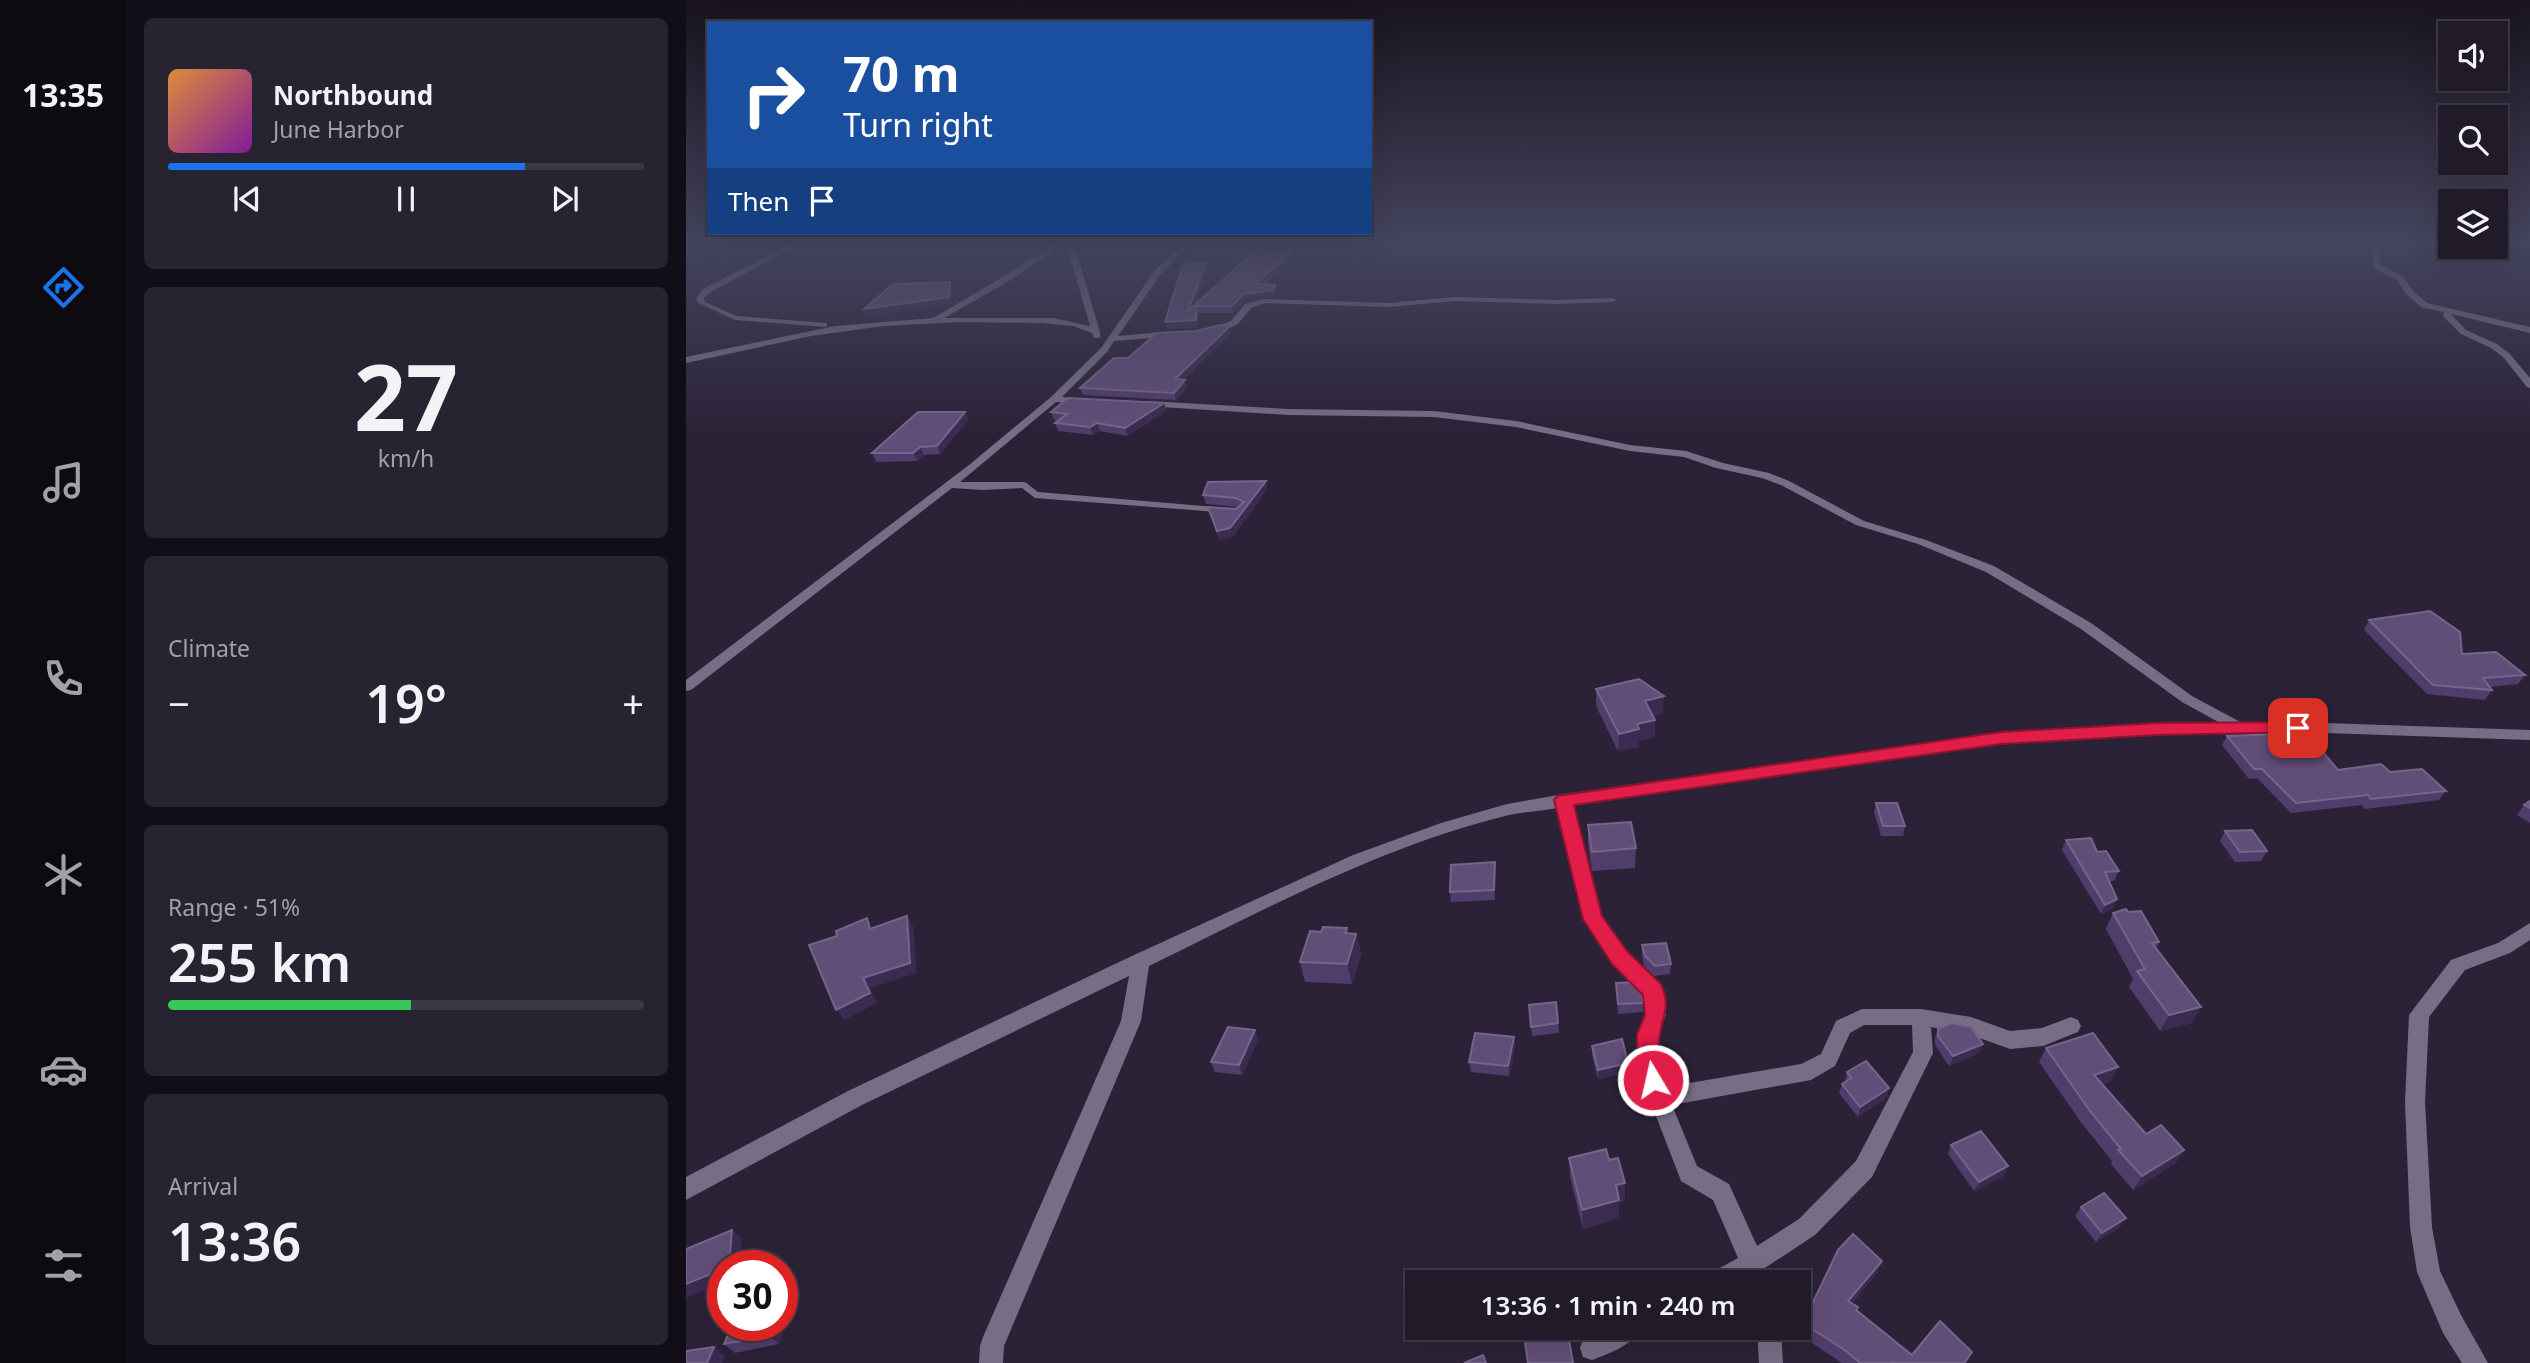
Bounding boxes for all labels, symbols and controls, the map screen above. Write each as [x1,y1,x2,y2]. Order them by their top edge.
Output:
map controls [2438,21,2508,259]
button: sound [2438,21,2508,91]
text: 70 m [843,40,960,106]
icon: right [728,49,819,140]
text: 13:35 [22,73,104,116]
text: Northbound [273,77,433,113]
text: Turn right [843,103,993,146]
button: search [2438,105,2508,175]
text: June Harbor [273,113,404,145]
icon: previous [228,180,266,218]
icon: pause [387,180,425,218]
icon: next [546,180,584,218]
icon: arrive [803,182,841,220]
text: Then [728,183,789,219]
button: layers [2438,189,2508,259]
icon: directions [39,263,88,312]
text: 27 [354,334,458,458]
text: km/h [378,442,434,474]
icon: music [39,458,88,507]
text: Climate [168,632,250,664]
icon: phone [39,654,88,703]
text: 19° [365,667,447,738]
text: − [168,677,190,729]
text: + [622,677,644,729]
pin [2268,698,2328,758]
icon: arrive [2279,709,2317,747]
icon: climate [39,850,88,899]
text: Range · 51% [168,891,300,923]
text: 255 km [168,926,351,997]
position arrow [1616,1043,1690,1117]
icon: car [39,1045,88,1094]
text: Arrival [168,1170,238,1202]
text: 13:36 [168,1205,301,1276]
icon: filters [39,1241,88,1290]
speed limit sign: 30 [707,1250,798,1341]
text: 13:36 · 1 min · 240 m [1481,1287,1735,1323]

